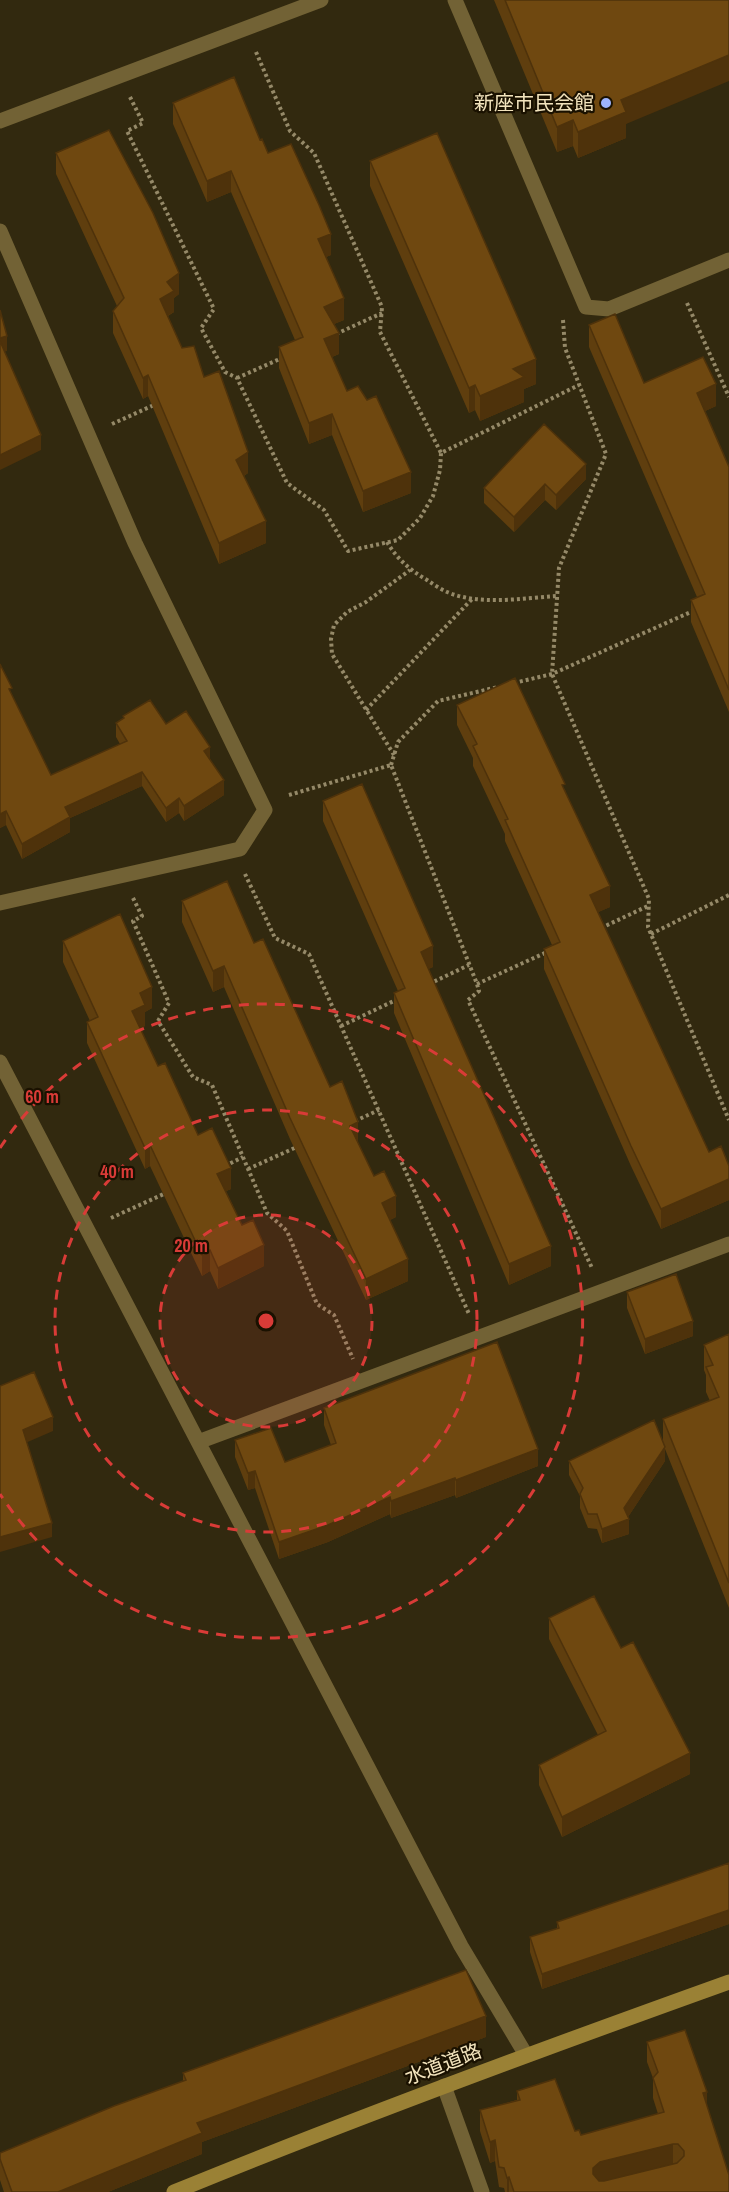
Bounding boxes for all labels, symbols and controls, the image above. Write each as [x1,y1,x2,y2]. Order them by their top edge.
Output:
place label: 新座市民会館 [474,89,594,116]
marker: 新座市民会館 [599,96,613,110]
text: 60 m [25,1084,59,1109]
text: 40 m [100,1159,134,1184]
text: 20 m [174,1233,208,1258]
centre of rings [256,1311,276,1331]
street label: 水道道路 [401,2037,485,2090]

